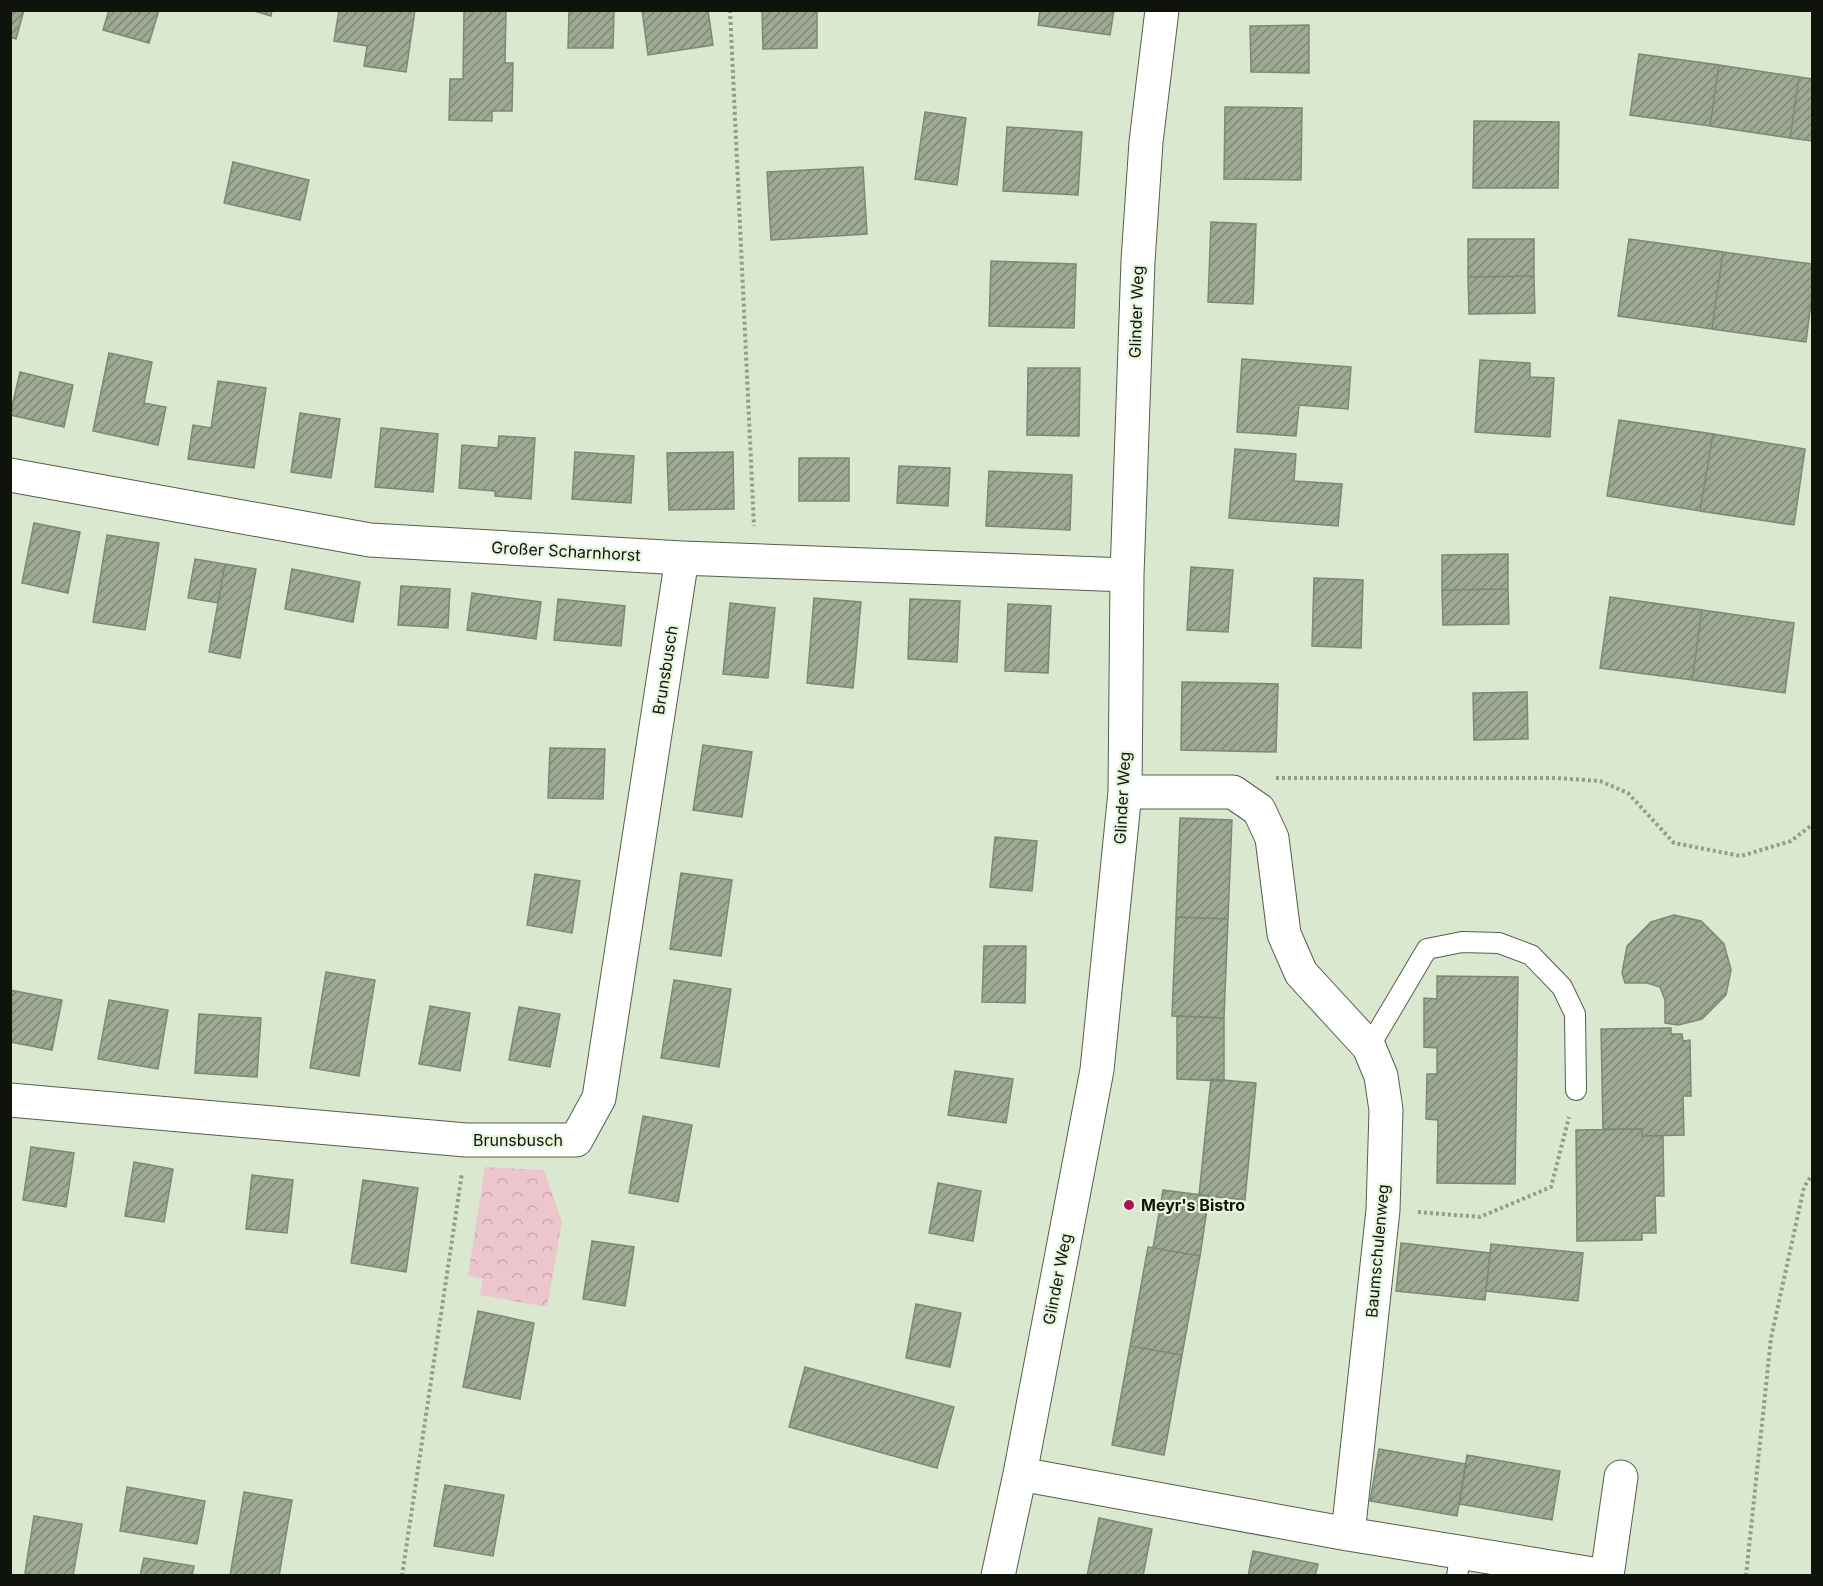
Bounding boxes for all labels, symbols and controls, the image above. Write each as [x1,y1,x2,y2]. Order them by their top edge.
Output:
street label: Glinder Weg [1124,265,1148,359]
street label: Großer Scharnhorst [491,537,641,565]
street label: Brunsbusch [648,624,682,716]
street label: Glinder Weg [1110,751,1134,845]
street label: Brunsbusch [473,1130,563,1150]
street label: Baumschulenweg [1361,1183,1393,1319]
place label: Meyr's Bistro [1141,1195,1245,1215]
marker: Meyr's Bistro [1122,1198,1136,1212]
street label: Glinder Weg [1038,1231,1076,1327]

